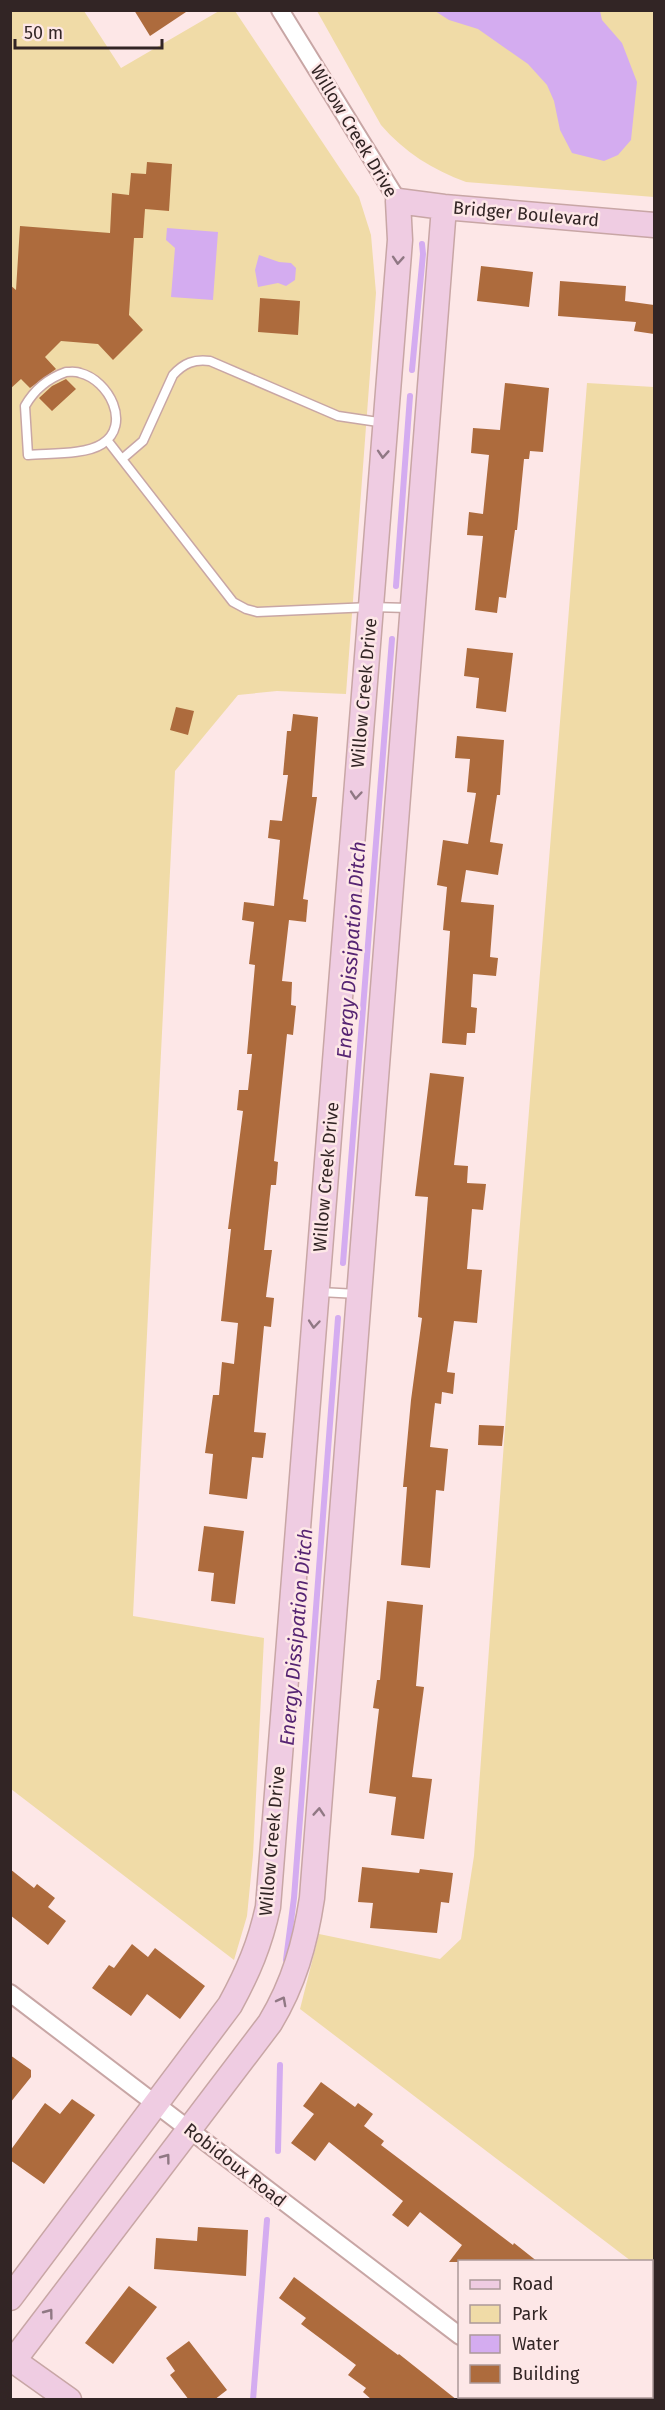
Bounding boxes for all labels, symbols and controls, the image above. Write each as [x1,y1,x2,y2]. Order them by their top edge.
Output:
scale bar [15,12,162,50]
text: 50 m [24,22,63,44]
street label: Willow Creek Drive [306,61,402,201]
street label: Bridger Boulevard [452,197,600,231]
one-way arrow [392,255,405,264]
one-way arrow [377,450,390,459]
street label: Willow Creek Drive [346,617,382,769]
one-way arrow [350,791,363,800]
water label: Energy Dissipation Ditch [331,840,371,1060]
street label: Willow Creek Drive [308,1101,344,1253]
one-way arrow [308,1320,321,1329]
water label: Energy Dissipation Ditch [275,1527,317,1747]
street label: Willow Creek Drive [254,1765,290,1917]
one-way arrow [312,1807,325,1816]
one-way arrow [275,1997,287,2008]
street label: Robidoux Road [180,2118,290,2212]
one-way arrow [159,2153,170,2164]
legend [458,2260,653,2398]
text: Road [512,2273,554,2295]
text: Park [512,2303,548,2325]
one-way arrow [41,2309,52,2320]
text: Water [512,2333,559,2355]
text: Building [512,2363,580,2385]

